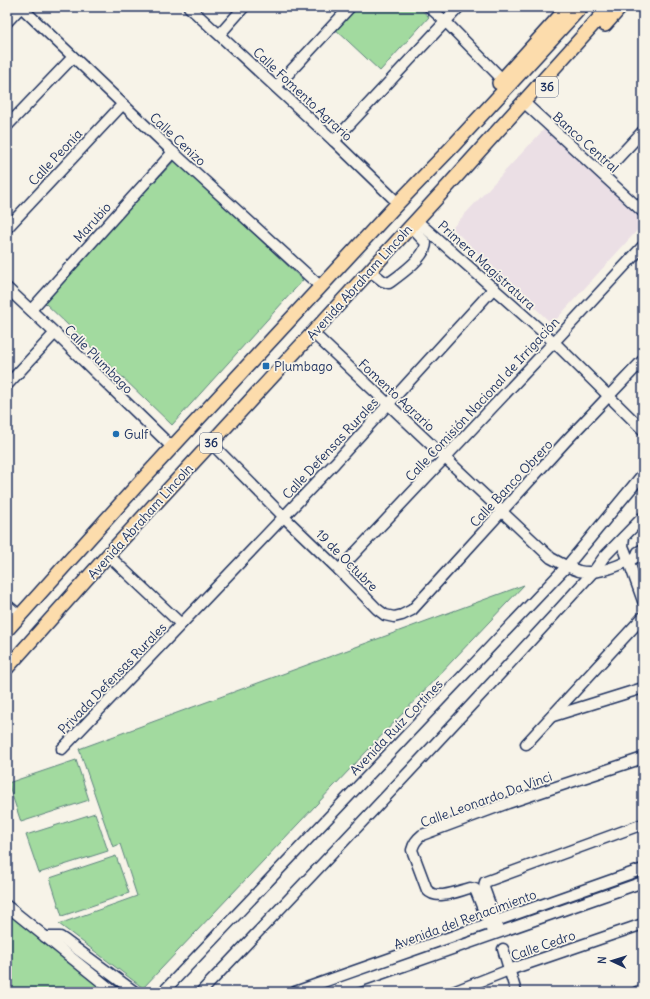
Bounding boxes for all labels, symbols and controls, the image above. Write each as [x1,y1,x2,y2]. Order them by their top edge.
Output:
street label: Calle Fomento Agrario [249,44,356,145]
road number: 36 [536,77,558,97]
street label: Banco Central [549,108,622,176]
street label: Calle Cenizo [146,109,209,170]
street label: Calle Peonia [25,125,86,189]
street label: Marubio [70,199,115,246]
street label: Primera Magistratura [434,217,539,314]
street label: Avenida Abraham Lincoln [303,221,416,344]
street label: Calle Comisión Nacional de Irrigación [402,313,563,485]
street label: Calle Plumbago [61,321,137,397]
street label: Fomento Agrario [355,356,438,435]
place label: Plumbago [274,358,333,375]
marker: Plumbago [261,361,271,371]
street label: Calle Defensas Rurales [279,394,382,503]
place label: Gulf [124,426,149,443]
marker: Gulf [111,429,121,439]
road number: 36 [200,433,222,453]
street label: Calle Banco Obrero [466,436,556,531]
street label: Avenida Abraham Lincoln [84,460,197,583]
street label: 19 de Octubre [312,526,381,595]
street label: Privada Defensas Rurales [54,619,170,738]
street label: Avenida Ruíz Cortines [346,676,447,779]
street label: Calle Leonardo Da Vinci [418,768,554,831]
street label: Avenida del Renacimiento [392,886,539,953]
street label: Calle Cedro [509,927,578,964]
north arrow [592,941,632,981]
text: N [595,956,609,965]

